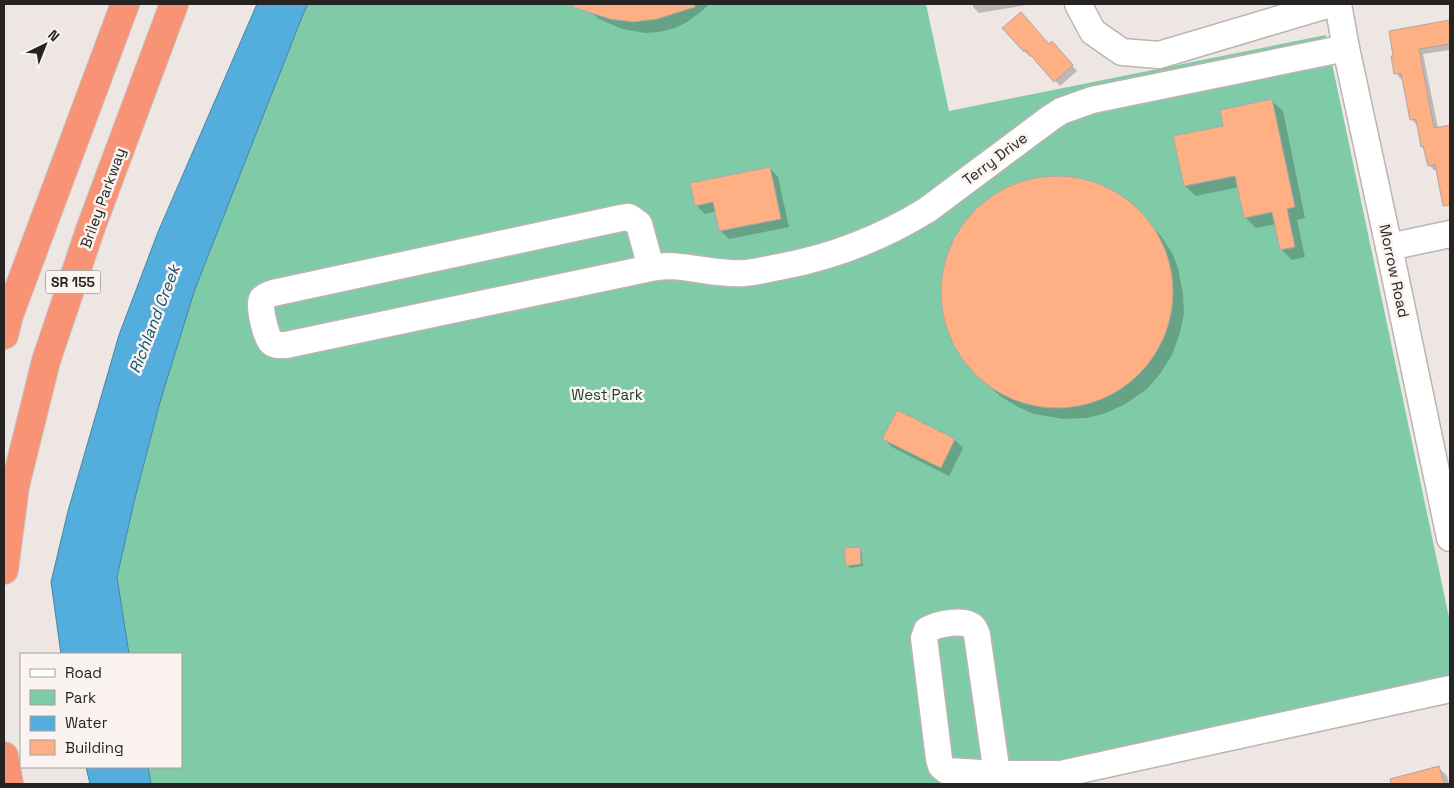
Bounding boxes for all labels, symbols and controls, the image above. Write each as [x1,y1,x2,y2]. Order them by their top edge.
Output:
north arrow [20,20,70,70]
text: N [44,26,63,45]
street label: Terry Drive [958,128,1031,189]
street label: Briley Parkway [76,145,130,251]
street label: Morrow Road [1375,222,1414,319]
water label: Richland Creek [124,260,186,376]
road number: SR 155 [46,270,100,294]
park label: West Park [571,385,643,404]
legend [20,653,182,768]
text: Road [65,663,102,682]
text: Park [65,688,96,707]
text: Water [65,713,108,732]
text: Building [65,738,124,757]

